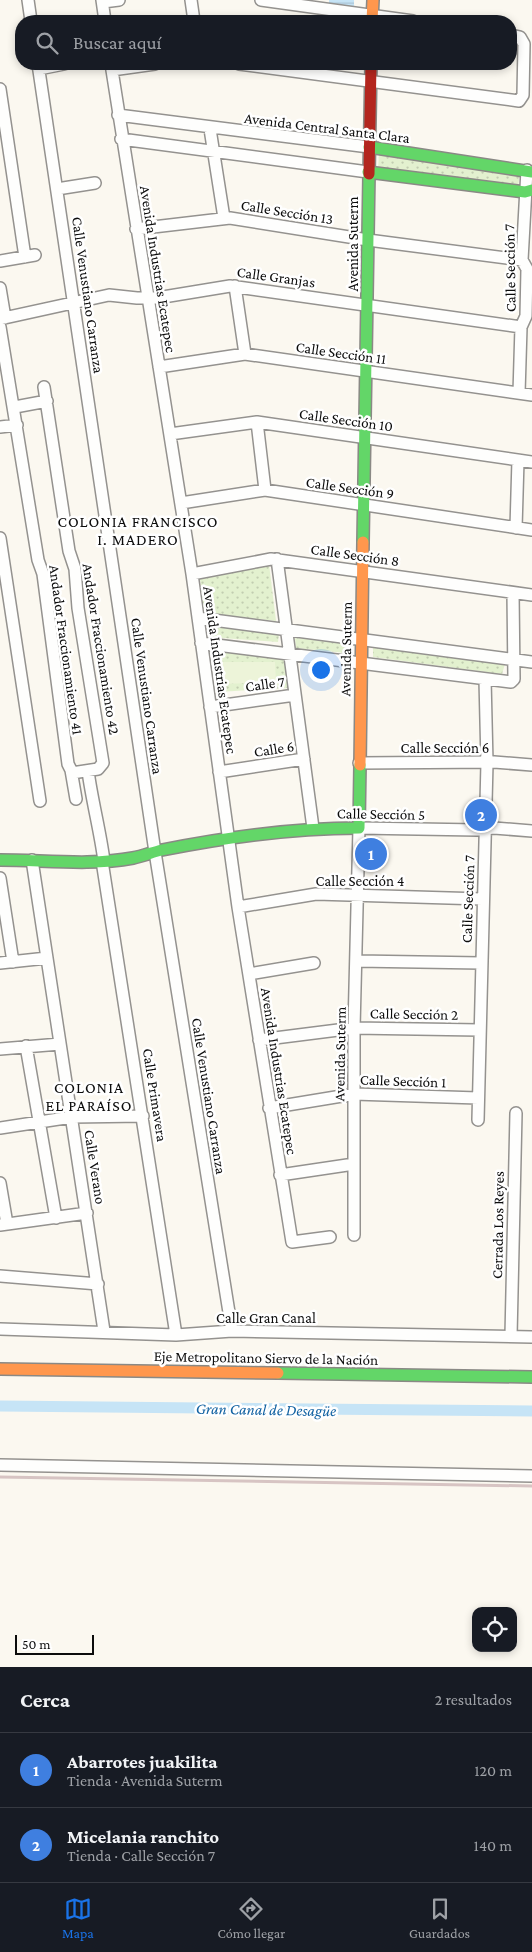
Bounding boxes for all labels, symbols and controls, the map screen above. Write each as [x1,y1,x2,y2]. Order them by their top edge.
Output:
search box [15,15,517,70]
icon: search [33,29,61,57]
text: Buscar aquí [73,32,162,53]
street label: Avenida Central Santa Clara [243,110,411,146]
street label: Avenida Industrias Ecatepec [136,184,179,355]
street label: Avenida Suterm [345,196,361,292]
street label: Calle Sección 13 [240,197,334,227]
street label: Calle Venustiano Carranza [69,216,107,374]
street label: Calle Sección 7 [501,224,519,312]
street label: Calle Granjas [236,264,316,291]
street label: Calle Sección 11 [295,339,387,367]
street label: Calle Sección 10 [298,405,394,435]
street label: Calle Sección 9 [305,474,395,502]
district label: COLONIA FRANCISCO I. MADERO [58,513,218,548]
street label: Calle Sección 8 [310,541,400,569]
street label: Andador Fraccionamiento 42 [80,562,122,736]
street label: Andador Fraccionamiento 41 [46,564,86,736]
street label: Avenida Industrias Ecatepec [199,585,240,756]
street label: Avenida Suterm [337,601,355,697]
street label: Calle Venustiano Carranza [128,617,166,775]
your location [308,657,334,683]
street label: Calle 7 [244,673,286,695]
street label: Calle 6 [253,738,295,760]
street label: Calle Sección 6 [401,740,489,756]
pin: 2 [465,796,497,834]
street label: Calle Sección 5 [337,805,425,823]
pin: 1 [355,835,387,873]
street label: Calle Sección 7 [458,855,478,943]
street label: Calle Sección 4 [316,873,404,889]
street label: Avenida Industrias Ecatepec [257,986,300,1157]
street label: Calle Sección 2 [370,1005,458,1023]
street label: Avenida Suterm [331,1006,349,1102]
street label: Calle Venustiano Carranza [189,1017,229,1175]
street label: Calle Primavera [140,1047,170,1143]
street label: Calle Sección 1 [360,1072,446,1090]
district label: COLONIA EL PARAÍSO [46,1079,132,1114]
street label: Calle Verano [81,1129,109,1205]
street label: Cerrada Los Reyes [489,1171,508,1279]
street label: Calle Gran Canal [216,1310,316,1326]
street label: Eje Metropolitano Siervo de la Nación [154,1348,378,1369]
water label: Gran Canal de Desagüe [196,1400,336,1420]
map controls [472,1607,517,1652]
button: locate [472,1607,517,1652]
scale bar [15,1632,94,1655]
text: 50 m [22,1636,50,1652]
text: Cerca [20,1688,70,1712]
text: 2 resultados [435,1691,512,1708]
text: Abarrotes juakilita [67,1751,218,1772]
text: 1 [33,1762,39,1779]
text: 120 m [474,1762,512,1779]
text: Tienda · Avenida Suterm [67,1772,223,1789]
text: Micelania ranchito [67,1826,219,1847]
text: 2 [32,1837,40,1854]
text: 140 m [474,1837,512,1854]
text: Tienda · Calle Sección 7 [67,1847,215,1864]
tab: Mapa [62,1895,94,1941]
tab: Cómo llegar [218,1895,285,1941]
tab: Guardados [409,1895,470,1941]

